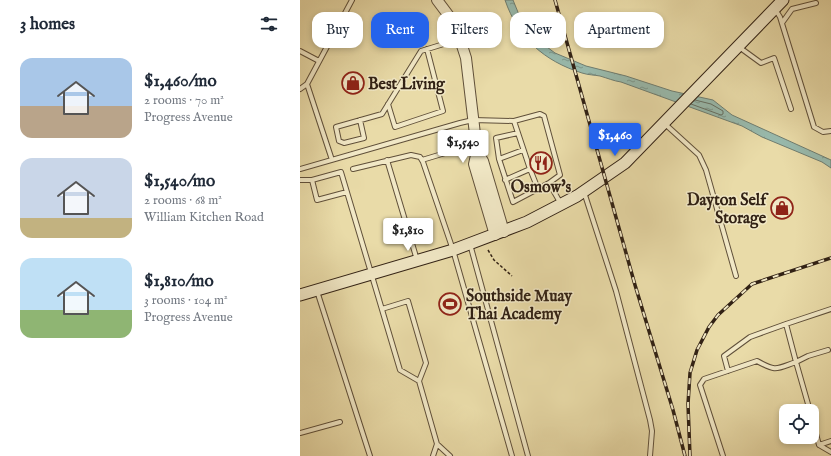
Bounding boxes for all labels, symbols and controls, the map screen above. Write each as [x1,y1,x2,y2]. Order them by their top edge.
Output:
chip: Buy [312,12,363,48]
chip: Rent [371,12,429,48]
chip: Filters [437,12,502,48]
chip: New [510,12,566,48]
chip: Apartment [574,12,664,48]
icon: filters [258,13,280,35]
text: 3 homes [20,14,75,35]
shop icon: Best Living [340,70,366,96]
text: $1,460/mo [144,71,217,92]
icon: home [52,74,100,122]
place label: Best Living [368,75,446,95]
text: 2 rooms · 70 m² [144,92,224,109]
text: Progress Avenue [144,109,233,126]
pin: $1,460 [582,123,648,157]
text: $1,460 [598,127,632,144]
pin: $1,540 [430,130,496,164]
text: $1,540 [447,134,479,151]
restaurant icon: Osmow's [528,150,554,176]
text: $1,540/mo [144,171,215,192]
icon: home [52,174,100,222]
place label: Osmow's [511,178,572,198]
place label: Dayton Self Storage [687,191,769,229]
text: 2 rooms · 68 m² [144,192,222,209]
shop icon: Dayton Self Storage [769,195,795,221]
text: William Kitchen Road [144,209,264,226]
pin: $1,810 [375,218,441,252]
text: $1,810 [392,222,424,239]
text: $1,810/mo [144,271,214,292]
icon: home [52,274,100,322]
place label: Southside Muay Thai Academy [465,287,573,325]
sports icon: Southside Muay Thai Academy [437,291,463,317]
text: 3 rooms · 104 m² [144,292,228,309]
text: Progress Avenue [144,309,233,326]
map controls [779,404,819,444]
button: locate [779,404,819,444]

